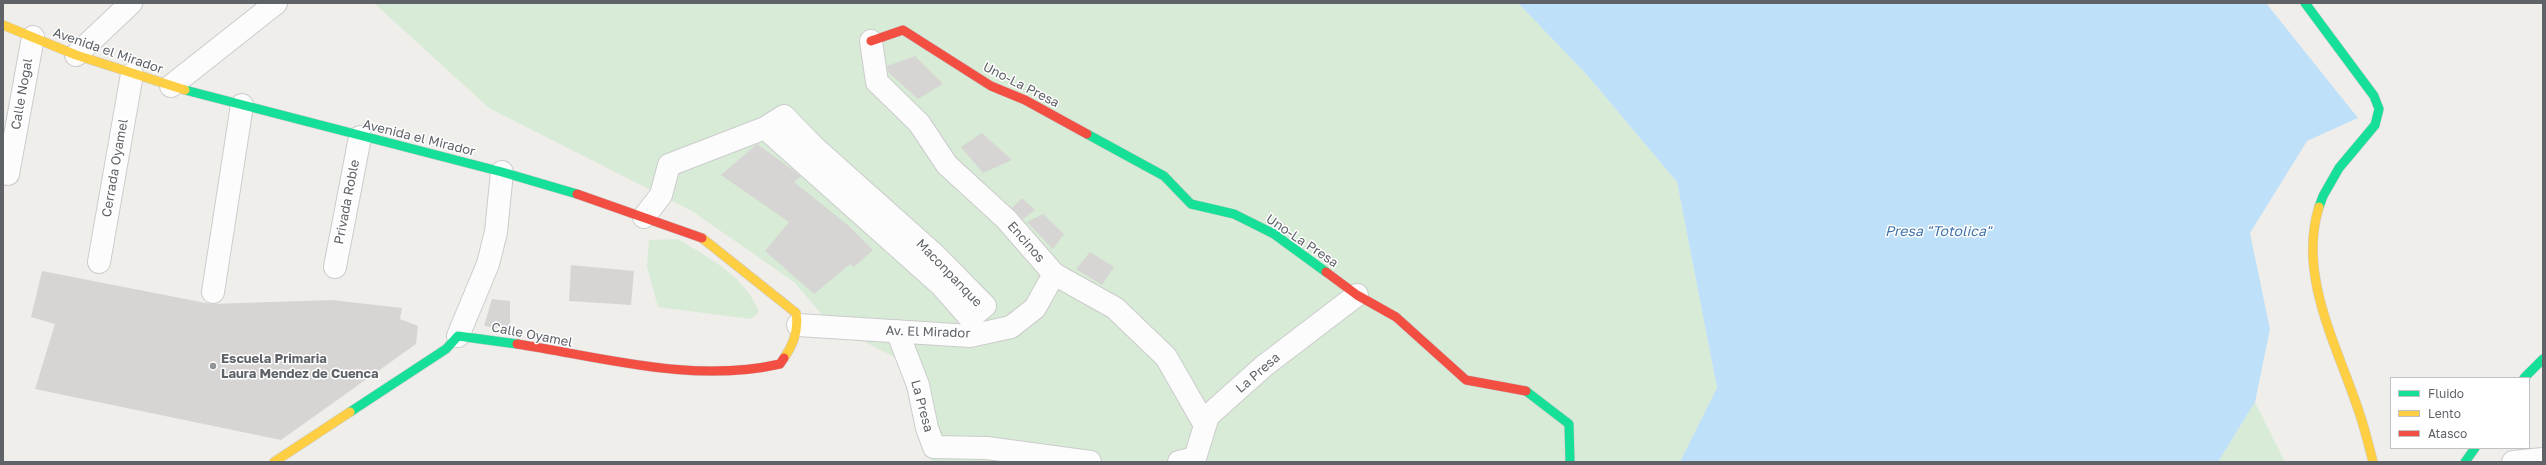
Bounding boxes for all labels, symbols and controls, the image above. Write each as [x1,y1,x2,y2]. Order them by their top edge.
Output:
street label: Avenida el Mirador [51,25,165,77]
street label: Calle Nogal [8,57,36,131]
street label: Uno-La Presa [980,59,1062,111]
street label: Avenida el Mirador [361,116,477,160]
street label: Cerrada Oyamel [99,118,131,218]
street label: Privada Roble [331,158,363,246]
street label: Uno-La Presa [1263,211,1341,271]
street label: Encinos [1004,218,1048,266]
water label: Presa "Totolica" [1885,224,1991,240]
street label: Maconpanque [913,236,985,310]
street label: Calle Oyamel [490,319,574,351]
street label: Av. El Mirador [885,323,971,341]
street label: La Presa [1233,350,1283,396]
place label: Escuela Primaria Laura Mendez de Cuenca [221,351,379,382]
marker: Escuela Primaria Laura Mendez de Cuenca [208,361,218,371]
legend [2390,377,2530,449]
street label: La Presa [908,378,936,434]
text: Fluido [2428,386,2464,401]
text: Lento [2428,406,2461,421]
text: Atasco [2428,426,2467,441]

